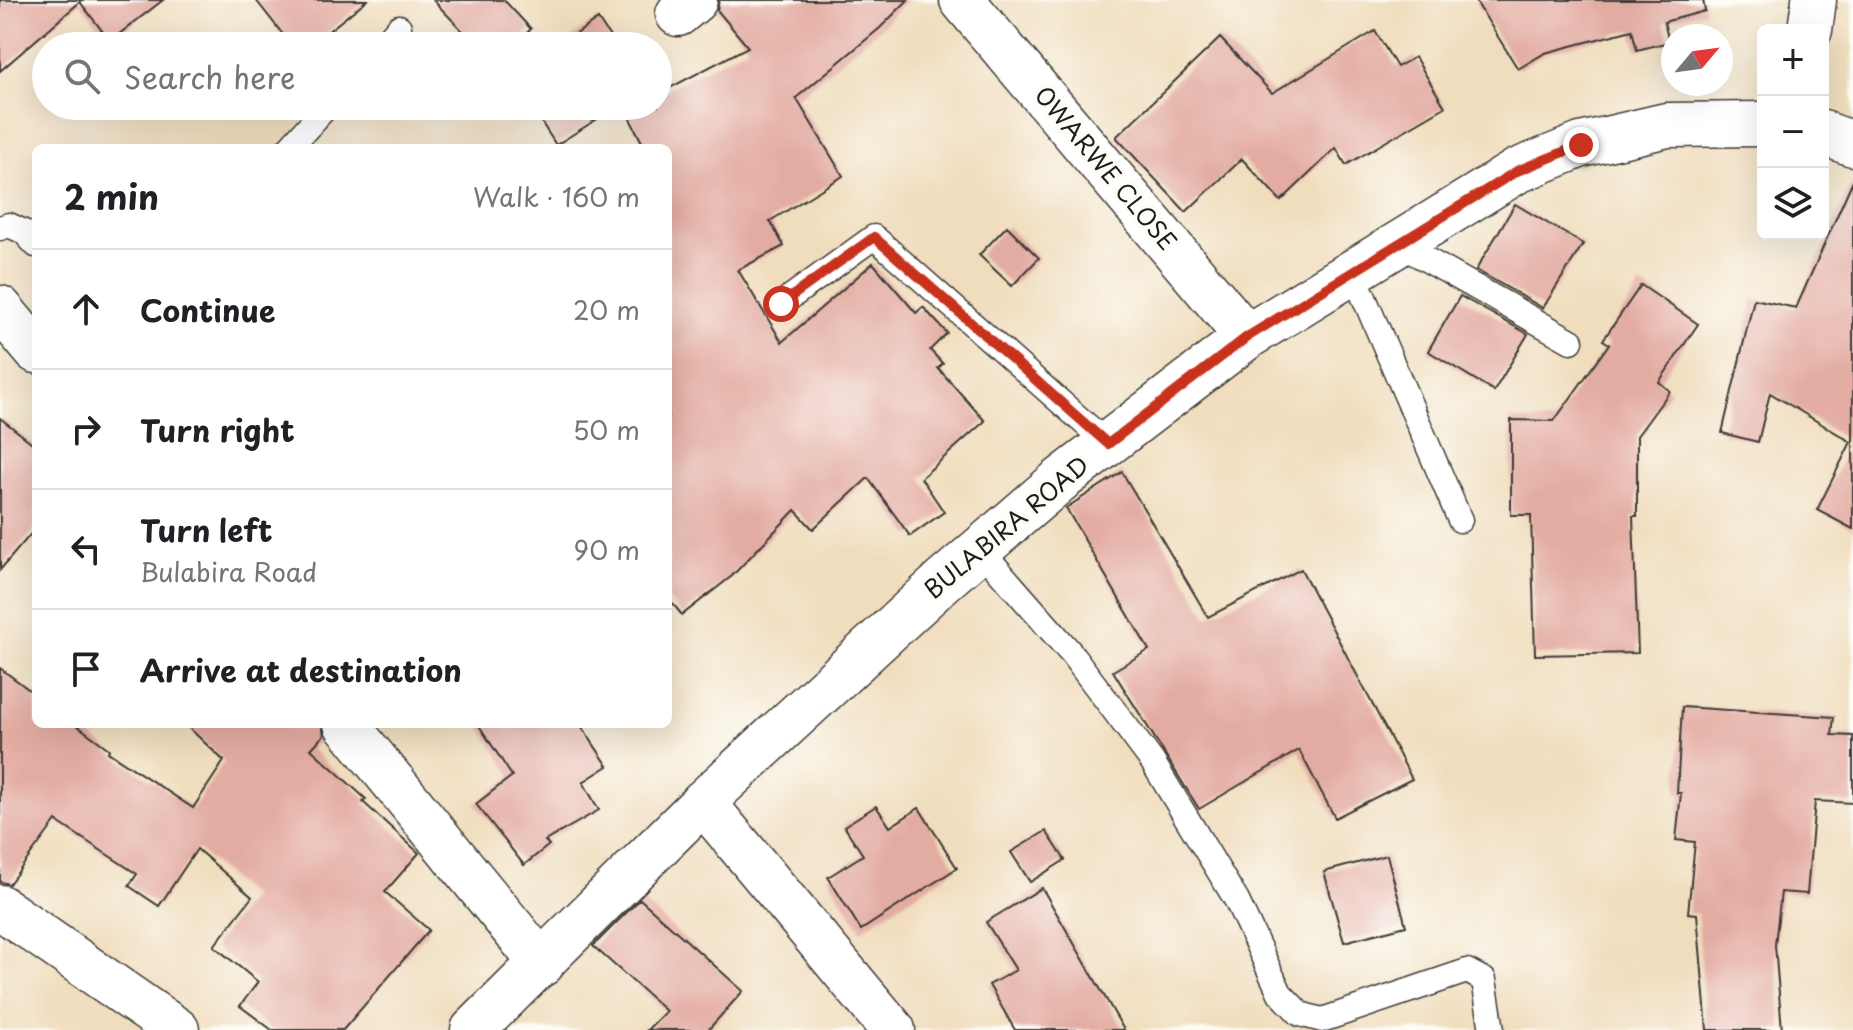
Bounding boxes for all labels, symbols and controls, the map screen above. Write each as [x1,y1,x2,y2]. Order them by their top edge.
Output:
north arrow [1661,24,1733,96]
map controls [1757,24,1829,240]
button: + [1757,24,1829,96]
search box [32,32,672,120]
icon: search [60,54,104,98]
text: Search here [124,54,296,99]
street label: OWARWE CLOSE [1027,78,1186,258]
button: − [1757,96,1829,168]
route end [1563,127,1599,163]
button: layers [1757,168,1829,240]
text: 2 min [64,170,159,222]
text: Walk · 160 m [473,177,640,216]
route start [763,286,799,322]
icon: ahead [64,287,108,331]
text: Continue [140,287,275,332]
text: 20 m [573,290,640,329]
icon: right [64,407,108,451]
text: Turn right [140,407,295,452]
text: 50 m [573,410,640,449]
street label: BULABIRA ROAD [915,447,1096,606]
text: Turn left [140,507,272,552]
icon: left [64,527,108,571]
text: 90 m [573,530,640,569]
text: Bulabira Road [140,552,317,591]
icon: arrive [64,647,108,691]
text: Arrive at destination [140,647,462,692]

